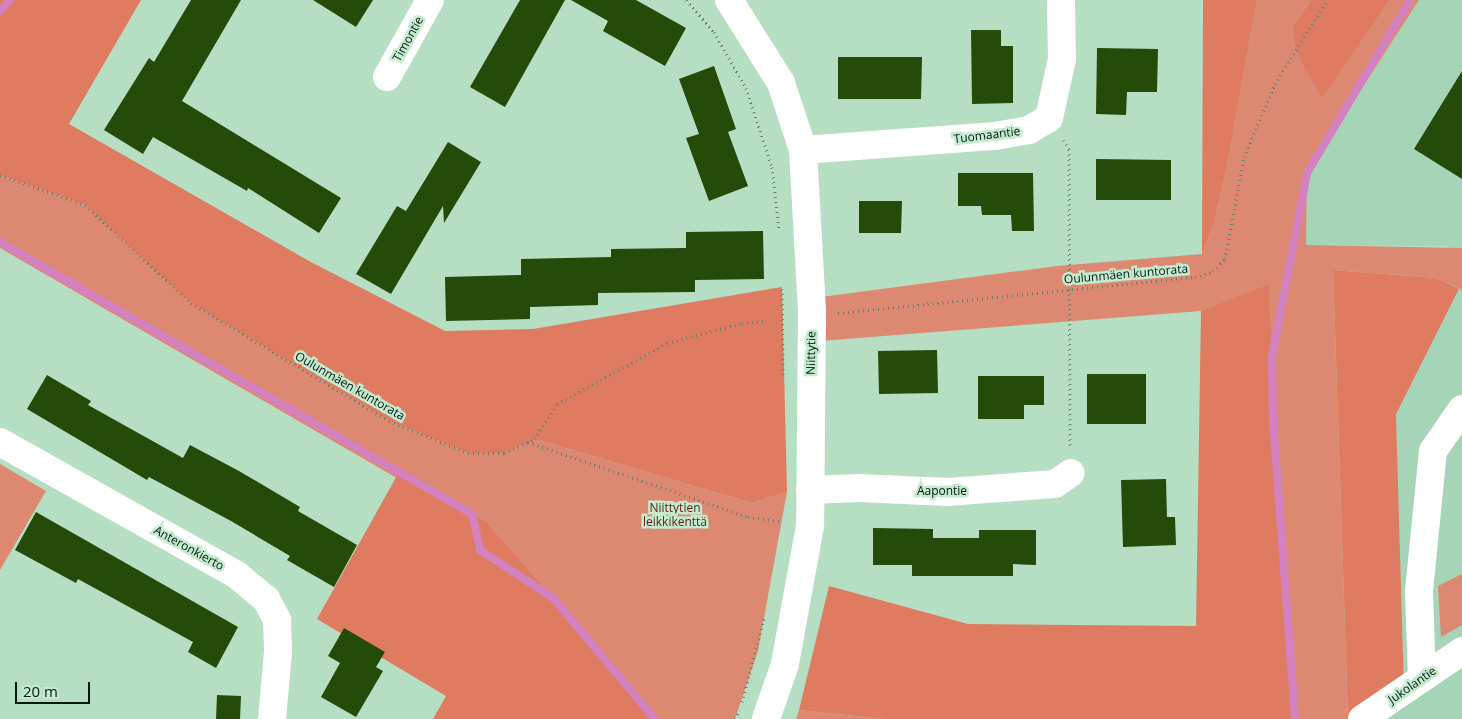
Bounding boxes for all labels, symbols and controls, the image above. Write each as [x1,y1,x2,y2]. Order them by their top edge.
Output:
street label: Timontie [390,14,426,64]
street label: Tuomaantie [953,124,1021,146]
street label: Oulunmäen kuntorata [1063,261,1189,287]
street label: Niittytie [803,331,819,375]
street label: Oulunmäen kuntorata [293,349,407,423]
street label: Aapontie [917,484,967,498]
park label: Niittytien leikkikenttä [643,501,707,529]
street label: Anteronkierto [151,523,227,573]
street label: Jukolantie [1385,663,1439,707]
scale bar [18,672,92,704]
text: 20 m [23,681,58,701]

